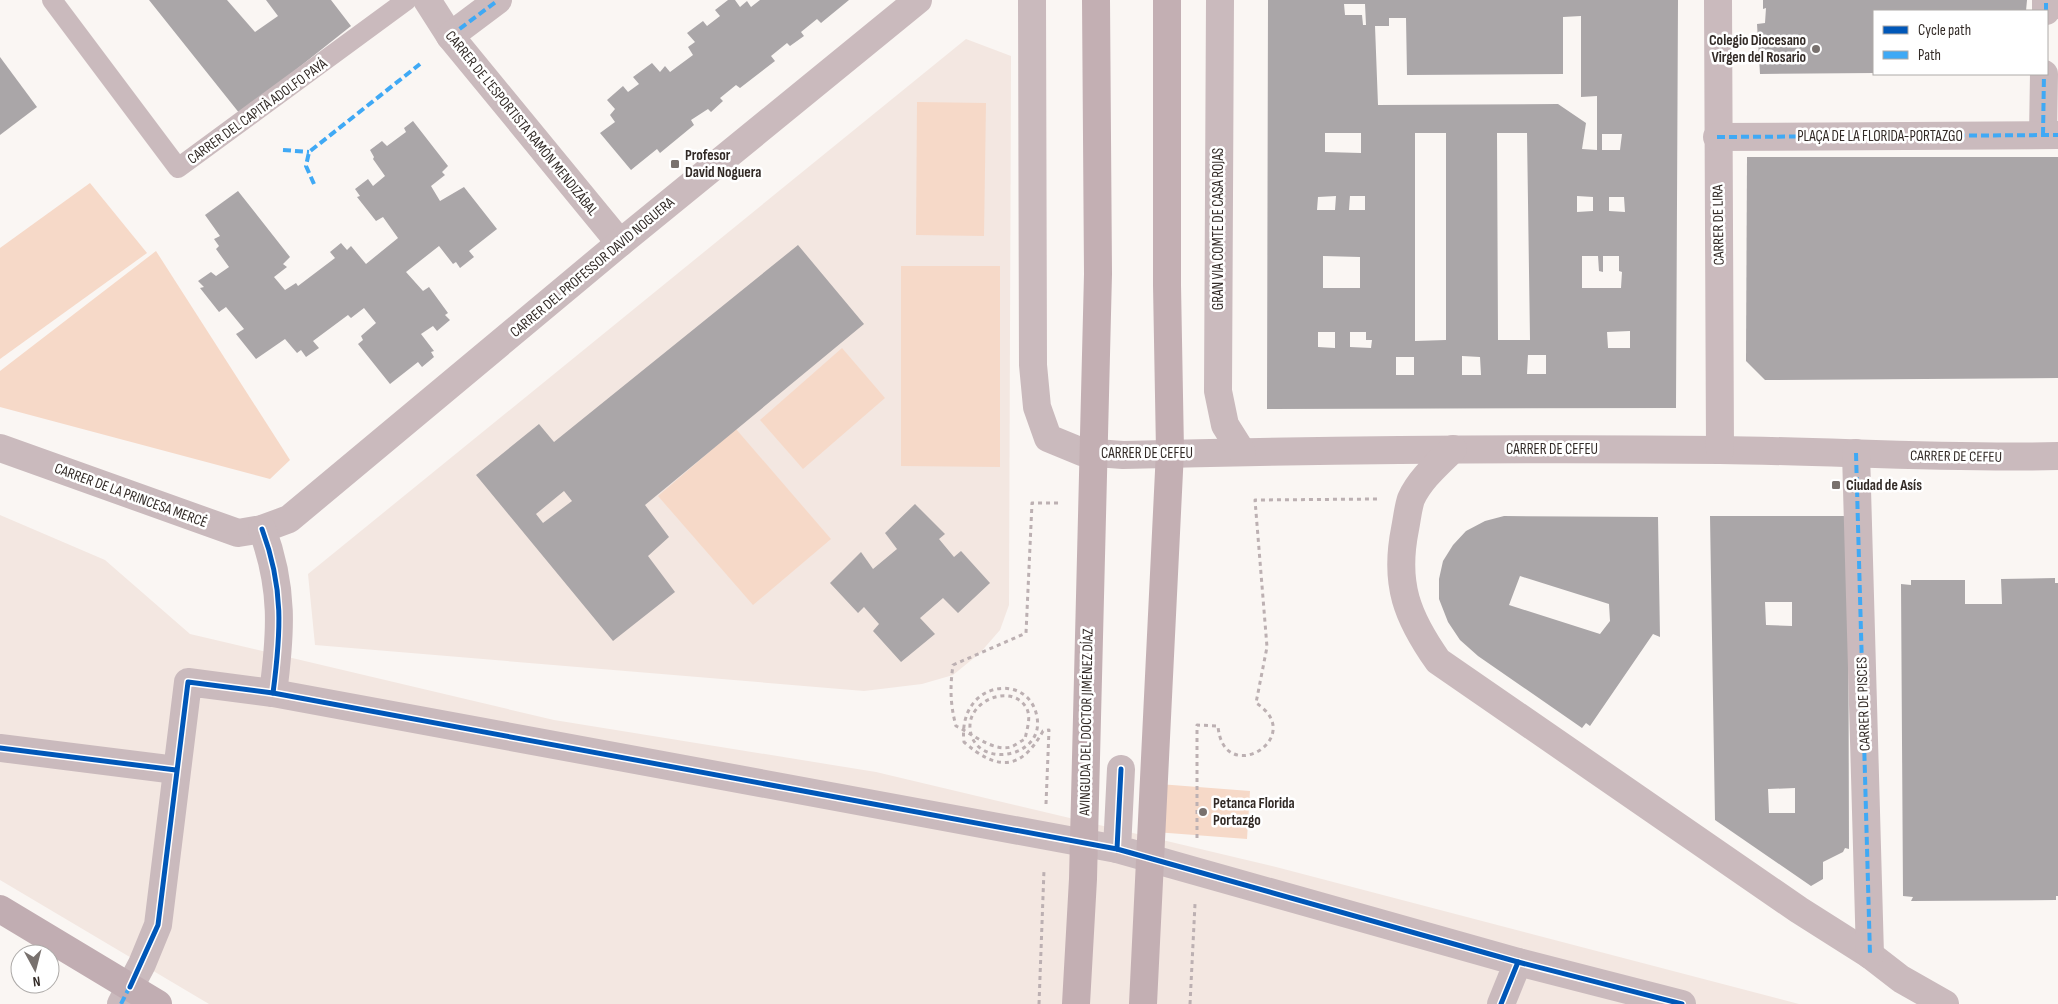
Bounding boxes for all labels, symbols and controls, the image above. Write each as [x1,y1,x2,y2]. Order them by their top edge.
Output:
legend [1873,10,2048,75]
text: Cycle path [1918,21,1971,40]
street label: CARRER DE L'ESPORTISTA RAMÓN MENDIZÁBAL [441,27,603,220]
place label: Colegio Diocesano Virgen del Rosario [1709,31,1806,67]
marker: Colegio Diocesano Virgen del Rosario [1810,43,1822,55]
text: Path [1918,46,1941,65]
street label: CARRER DEL CAPITÀ ADOLFO PAYÁ [184,54,331,168]
street label: PLAÇA DE LA FLORIDA-PORTAZGO [1797,127,1963,146]
place label: Profesor David Noguera [685,146,761,182]
street label: GRAN VIA COMTE DE CASA ROJAS [1209,148,1228,310]
marker: Profesor David Noguera [669,158,681,170]
street label: CARRER DE LIRA [1708,184,1729,266]
street label: CARRER DEL PROFESSOR DAVID NOGUERA [506,193,679,342]
street label: CARRER DE CEFEU [1506,440,1598,459]
street label: CARRER DE CEFEU [1101,444,1193,463]
street label: CARRER DE CEFEU [1910,446,2002,467]
street label: CARRER DE LA PRINCESA MERCÉ [52,459,210,532]
place label: Ciudad de Asís [1846,476,1922,495]
marker: Ciudad de Asís [1830,479,1842,491]
street label: AVINGUDA DEL DOCTOR JIMÉNEZ DÍAZ [1075,628,1098,817]
street label: CARRER DE PISCES [1852,656,1875,752]
place label: Petanca Florida Portazgo [1213,794,1295,830]
marker: Petanca Florida Portazgo [1197,806,1209,818]
north arrow [10,944,60,994]
text: N [32,973,41,990]

